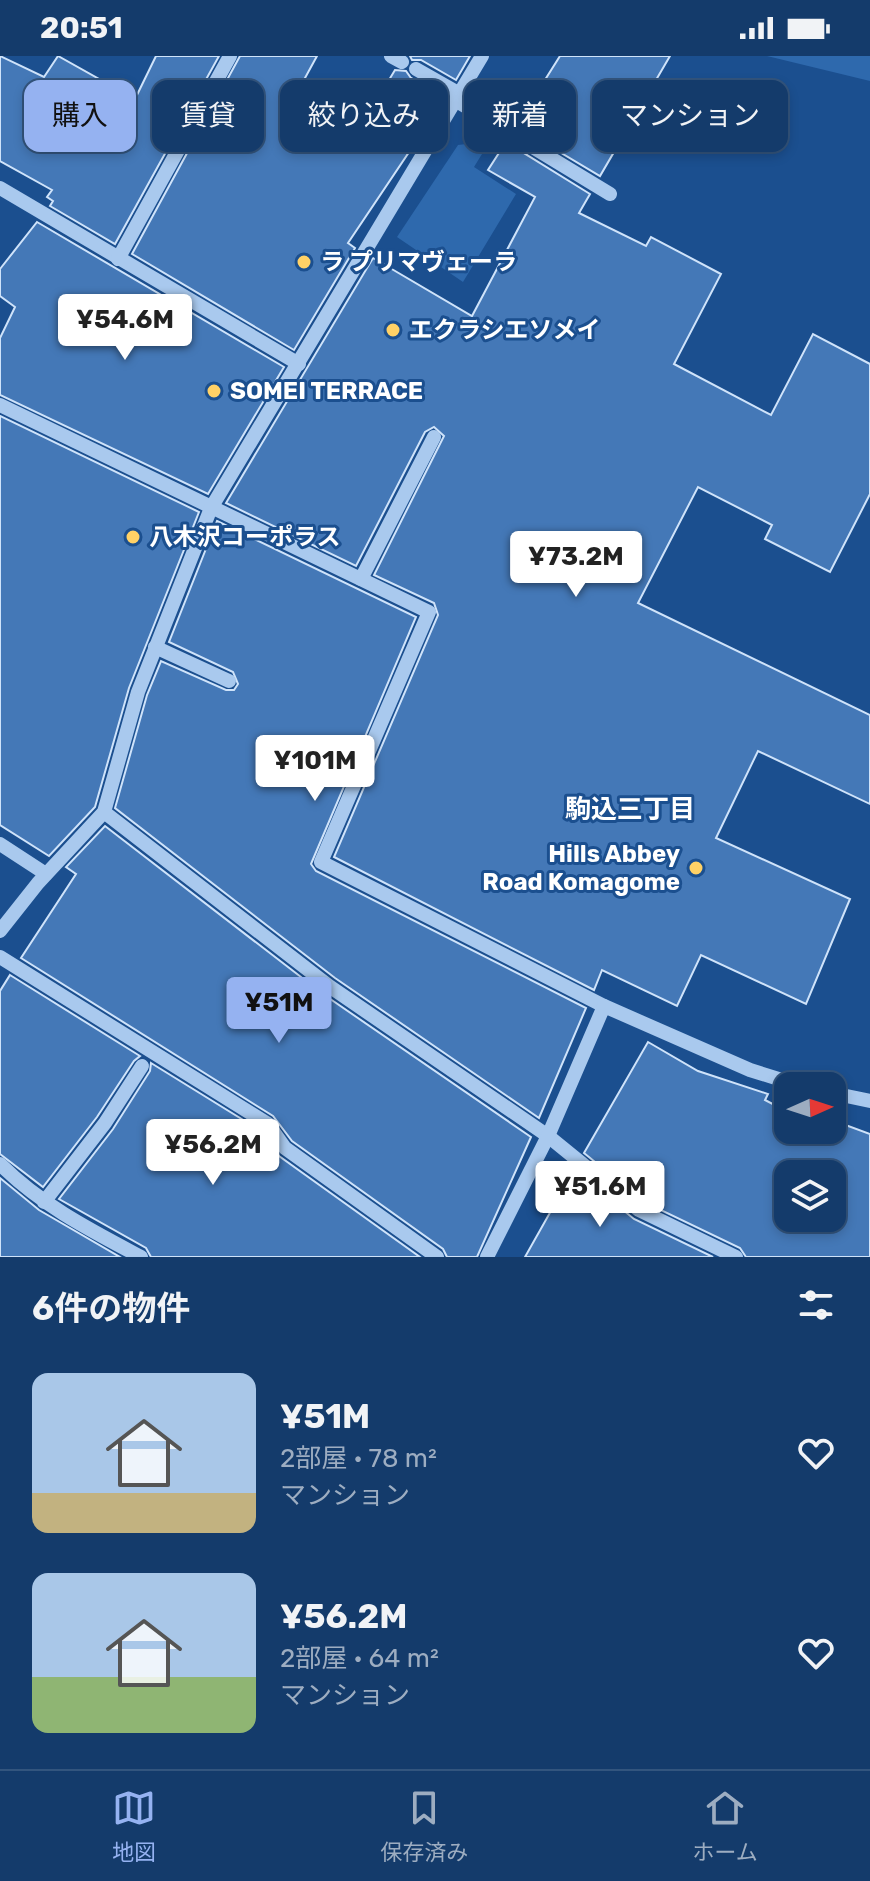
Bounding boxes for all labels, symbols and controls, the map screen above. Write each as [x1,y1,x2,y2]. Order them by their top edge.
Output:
text: 20:51 [40,10,123,46]
chip: 購入 [24,80,136,152]
chip: 賃貸 [152,80,264,152]
chip: 絞り込み [280,80,448,152]
chip: 新着 [464,80,576,152]
chip: マンション [592,80,788,152]
place label: ラ プリマヴェーラ [320,248,517,276]
marker: ラ プリマヴェーラ [295,253,313,271]
pin: ¥54.6M [60,294,190,362]
text: ¥54.6M [76,304,174,335]
place label: エクラシエソメイ [409,316,601,344]
marker: エクラシエソメイ [384,321,402,339]
place label: SOMEI TERRACE [230,377,423,405]
marker: SOMEI TERRACE [205,382,223,400]
place label: 八木沢コーポラス [149,523,341,551]
marker: 八木沢コーポラス [124,528,142,546]
pin: ¥73.2M [511,531,641,599]
text: ¥73.2M [528,541,624,572]
pin: ¥101M [259,735,371,803]
text: ¥101M [274,745,356,776]
district label: 駒込三丁目 [565,794,695,825]
place label: Hills Abbey Road Komagome [482,840,680,896]
marker: Hills Abbey Road Komagome [687,859,705,877]
pin: ¥51M [232,977,326,1045]
text: ¥51M [245,987,313,1018]
north arrow [774,1072,846,1144]
map controls [774,1072,846,1232]
pin: ¥56.2M [148,1119,278,1187]
text: ¥56.2M [164,1129,262,1160]
button: layers [774,1160,846,1232]
pin: ¥51.6M [535,1161,665,1229]
text: ¥51.6M [553,1171,647,1202]
icon: filters [794,1283,838,1327]
text: 6件の物件 [32,1288,190,1329]
text: ¥51M [280,1396,370,1437]
icon: home [96,1405,192,1501]
icon: heart [794,1431,838,1475]
text: 2部屋 · 78 m² [280,1443,437,1474]
text: マンション [280,1480,410,1511]
text: ¥56.2M [280,1596,407,1637]
icon: home [96,1605,192,1701]
icon: heart [794,1631,838,1675]
text: 2部屋 · 64 m² [280,1643,439,1674]
text: マンション [280,1680,410,1711]
tab: 地図 [112,1786,156,1866]
tab: 保存済み [380,1786,468,1866]
tab: ホーム [693,1786,758,1866]

